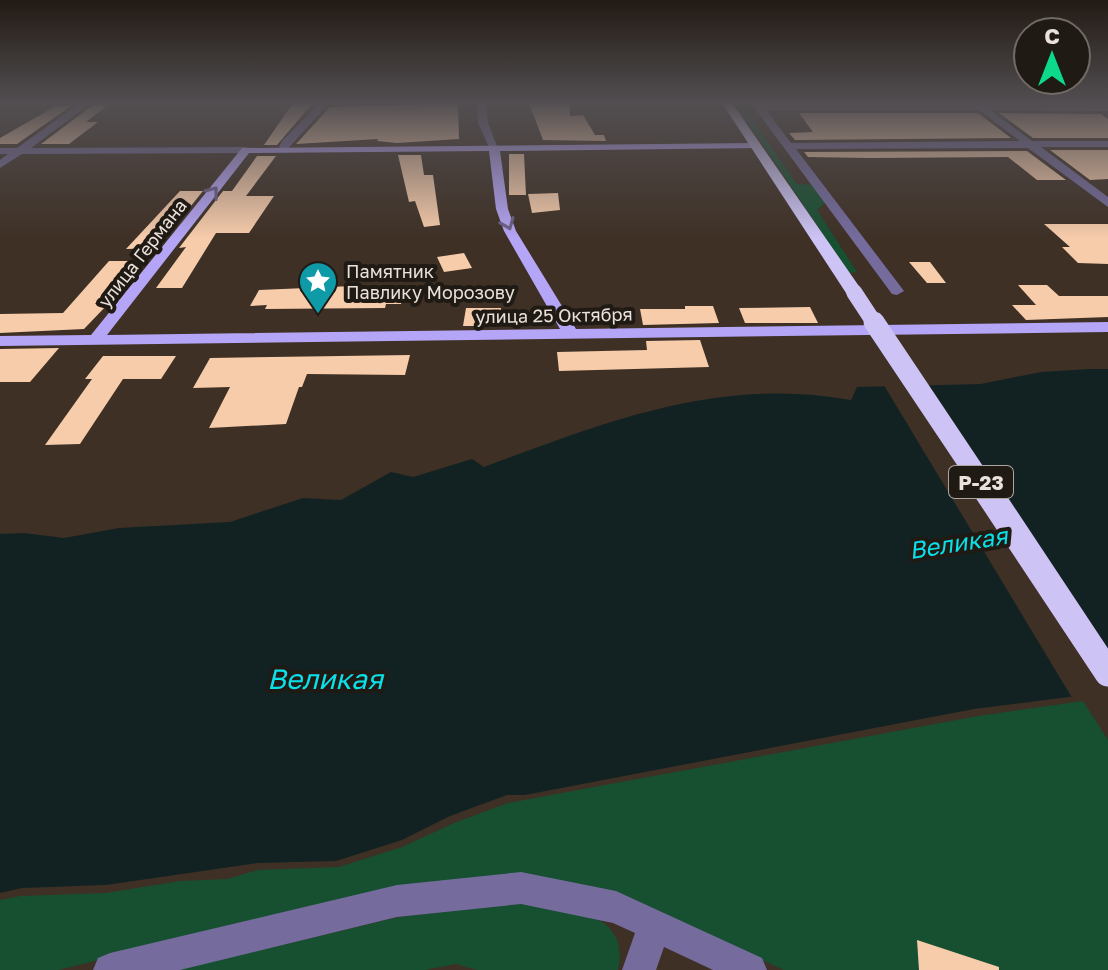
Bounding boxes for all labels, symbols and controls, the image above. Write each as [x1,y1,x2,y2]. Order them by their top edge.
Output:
north arrow [1012,16,1092,96]
text: С [1044,22,1060,49]
one-way arrow [204,186,218,201]
street label: улица Германа [93,195,191,311]
one-way arrow [498,216,515,230]
place icon: Памятник Павлику Морозову [297,260,339,315]
place label: Памятник Павлику Морозову [346,260,515,303]
street label: улица 25 Октября [475,303,633,327]
road number: Р-23 [949,466,1013,498]
water label: Великая [907,520,1011,564]
water label: Великая [267,662,385,695]

